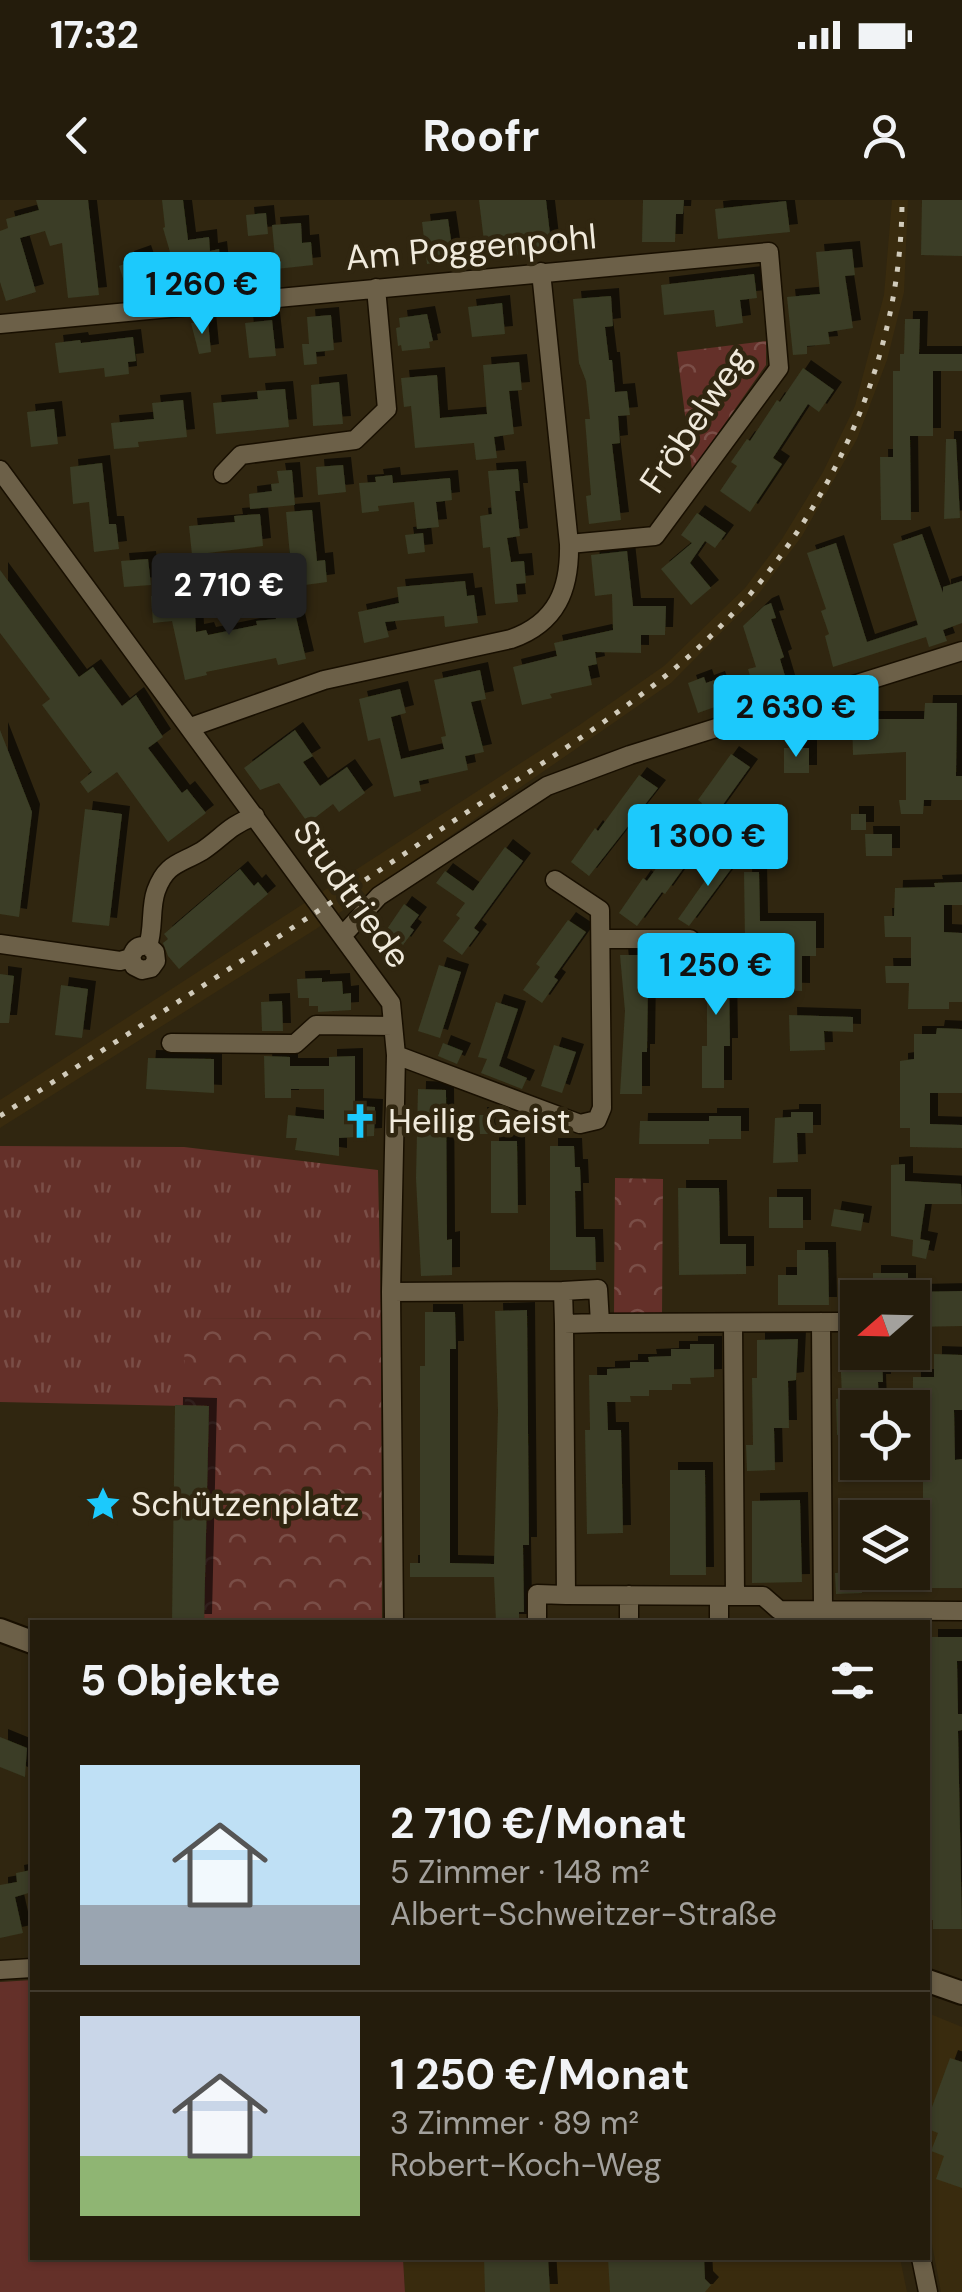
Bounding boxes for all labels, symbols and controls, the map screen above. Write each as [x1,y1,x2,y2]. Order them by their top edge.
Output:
text: 17:32 [50,10,139,60]
text: Roofr [422,106,540,165]
icon: back [50,108,105,163]
icon: person [857,108,912,163]
street label: Am Poggenpohl [343,213,599,281]
pin: 1 260 € [110,252,294,337]
text: 1 260 € [145,263,259,305]
street label: Fröbelweg [629,338,761,502]
pin: 2 710 € [137,553,321,638]
text: 2 710 € [174,564,284,606]
pin: 2 630 € [704,675,888,760]
text: 2 630 € [736,686,856,728]
pin: 1 300 € [616,804,800,889]
street label: Studtriede [283,811,421,977]
text: 1 300 € [650,815,766,857]
pin: 1 250 € [624,933,808,1018]
text: 1 250 € [660,944,772,986]
place label: Heilig Geist [388,1098,571,1144]
church icon: Heilig Geist [341,1102,379,1140]
north arrow [840,1280,930,1370]
map controls [840,1280,930,1590]
button: locate [840,1390,930,1480]
place label: Schützenplatz [131,1481,359,1527]
place icon: Schützenplatz [84,1485,122,1523]
button: layers [840,1500,930,1590]
text: 5 Objekte [80,1653,280,1708]
icon: filters [825,1653,880,1708]
text: 2 710 €/Monat [390,1796,687,1851]
icon: home [160,1805,280,1925]
text: 5 Zimmer · 148 m² [390,1851,650,1893]
text: Albert-Schweitzer-Straße [390,1893,777,1935]
text: 1 250 €/Monat [390,2047,689,2102]
icon: home [160,2056,280,2176]
text: 3 Zimmer · 89 m² [390,2102,639,2144]
text: Robert-Koch-Weg [390,2144,662,2186]

